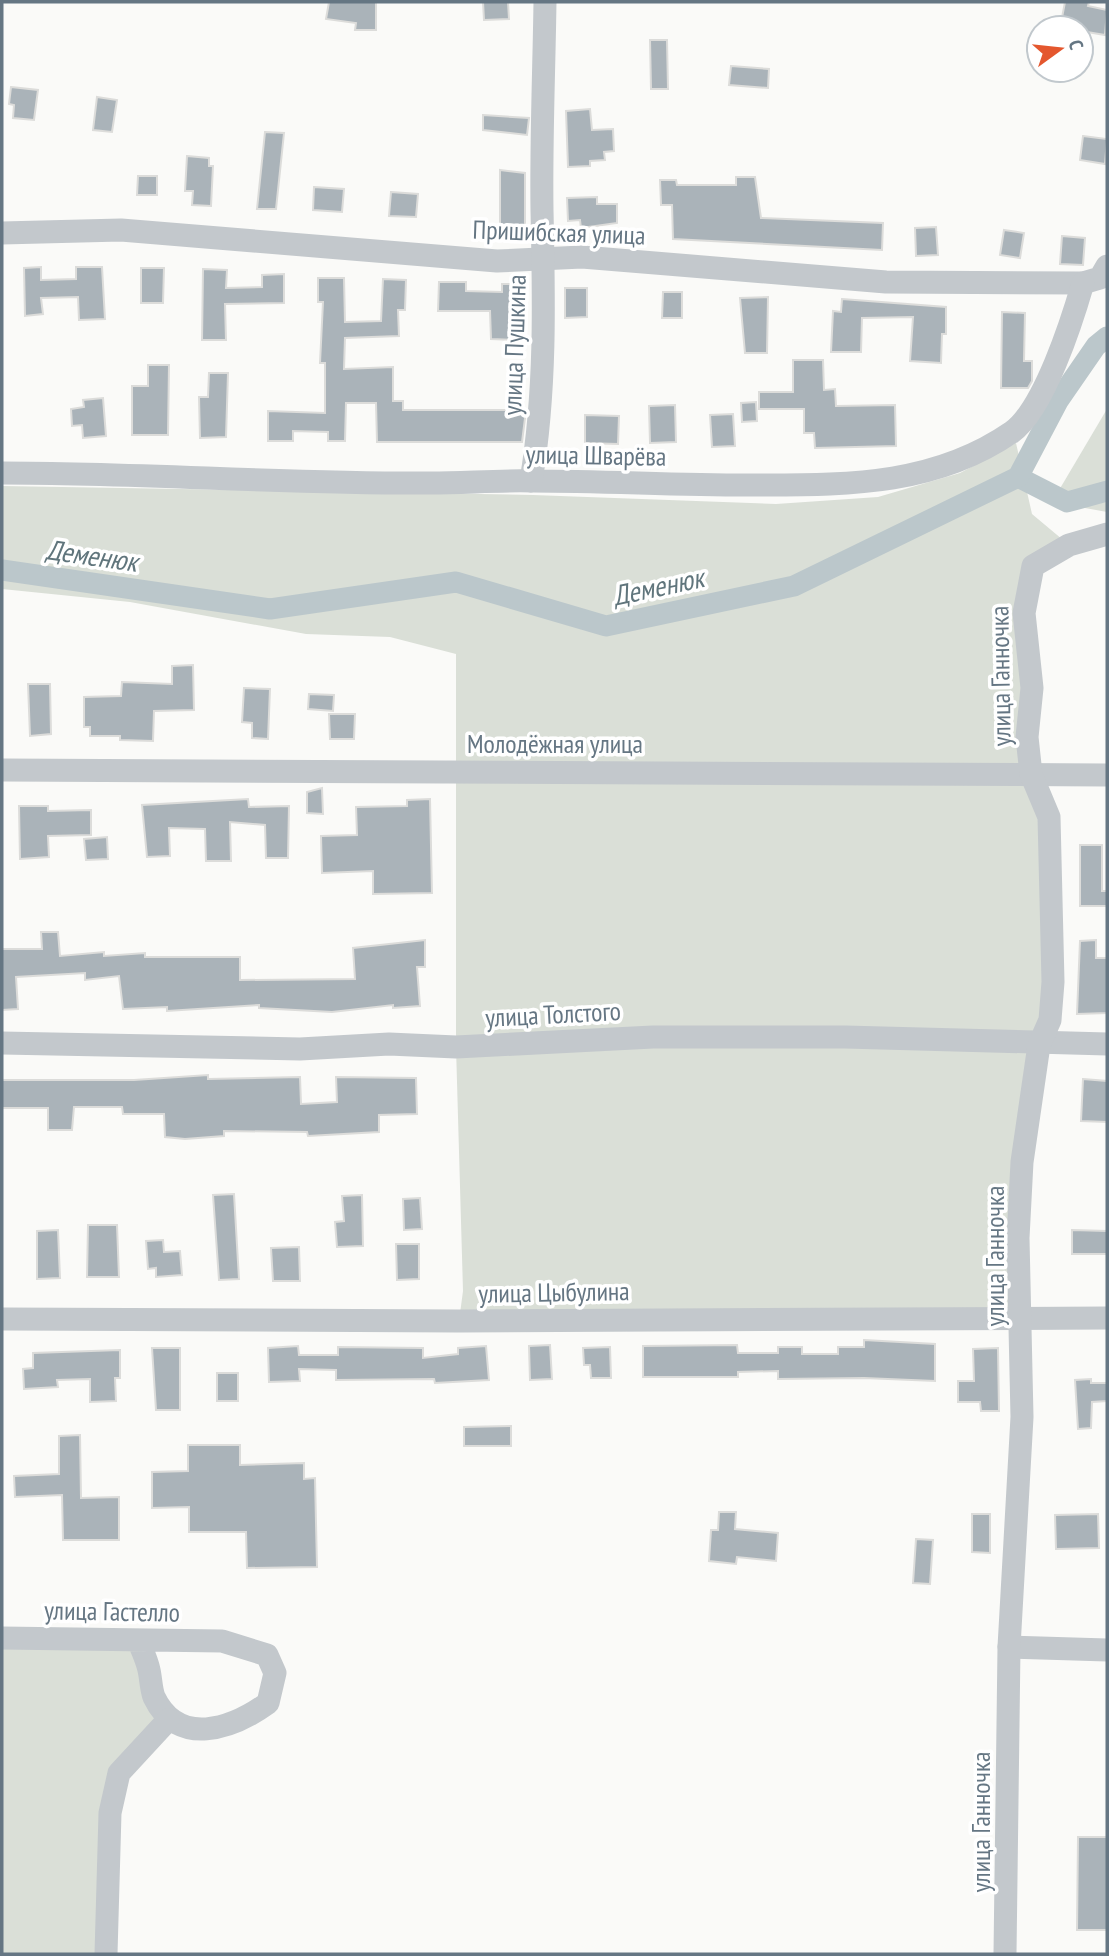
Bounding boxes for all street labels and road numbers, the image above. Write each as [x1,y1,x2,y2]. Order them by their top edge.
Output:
street label: Пришибская улица [472,212,646,252]
street label: улица Пушкина [495,274,533,416]
street label: улица Шварёва [525,437,667,473]
street label: улица Ганночка [982,605,1018,747]
street label: Молодёжная улица [467,727,643,760]
street label: улица Толстого [484,994,622,1034]
street label: улица Ганночка [978,1186,1011,1326]
street label: улица Цыбулина [478,1274,630,1310]
street label: улица Гастелло [44,1593,180,1629]
street label: улица Ганночка [964,1752,997,1892]

